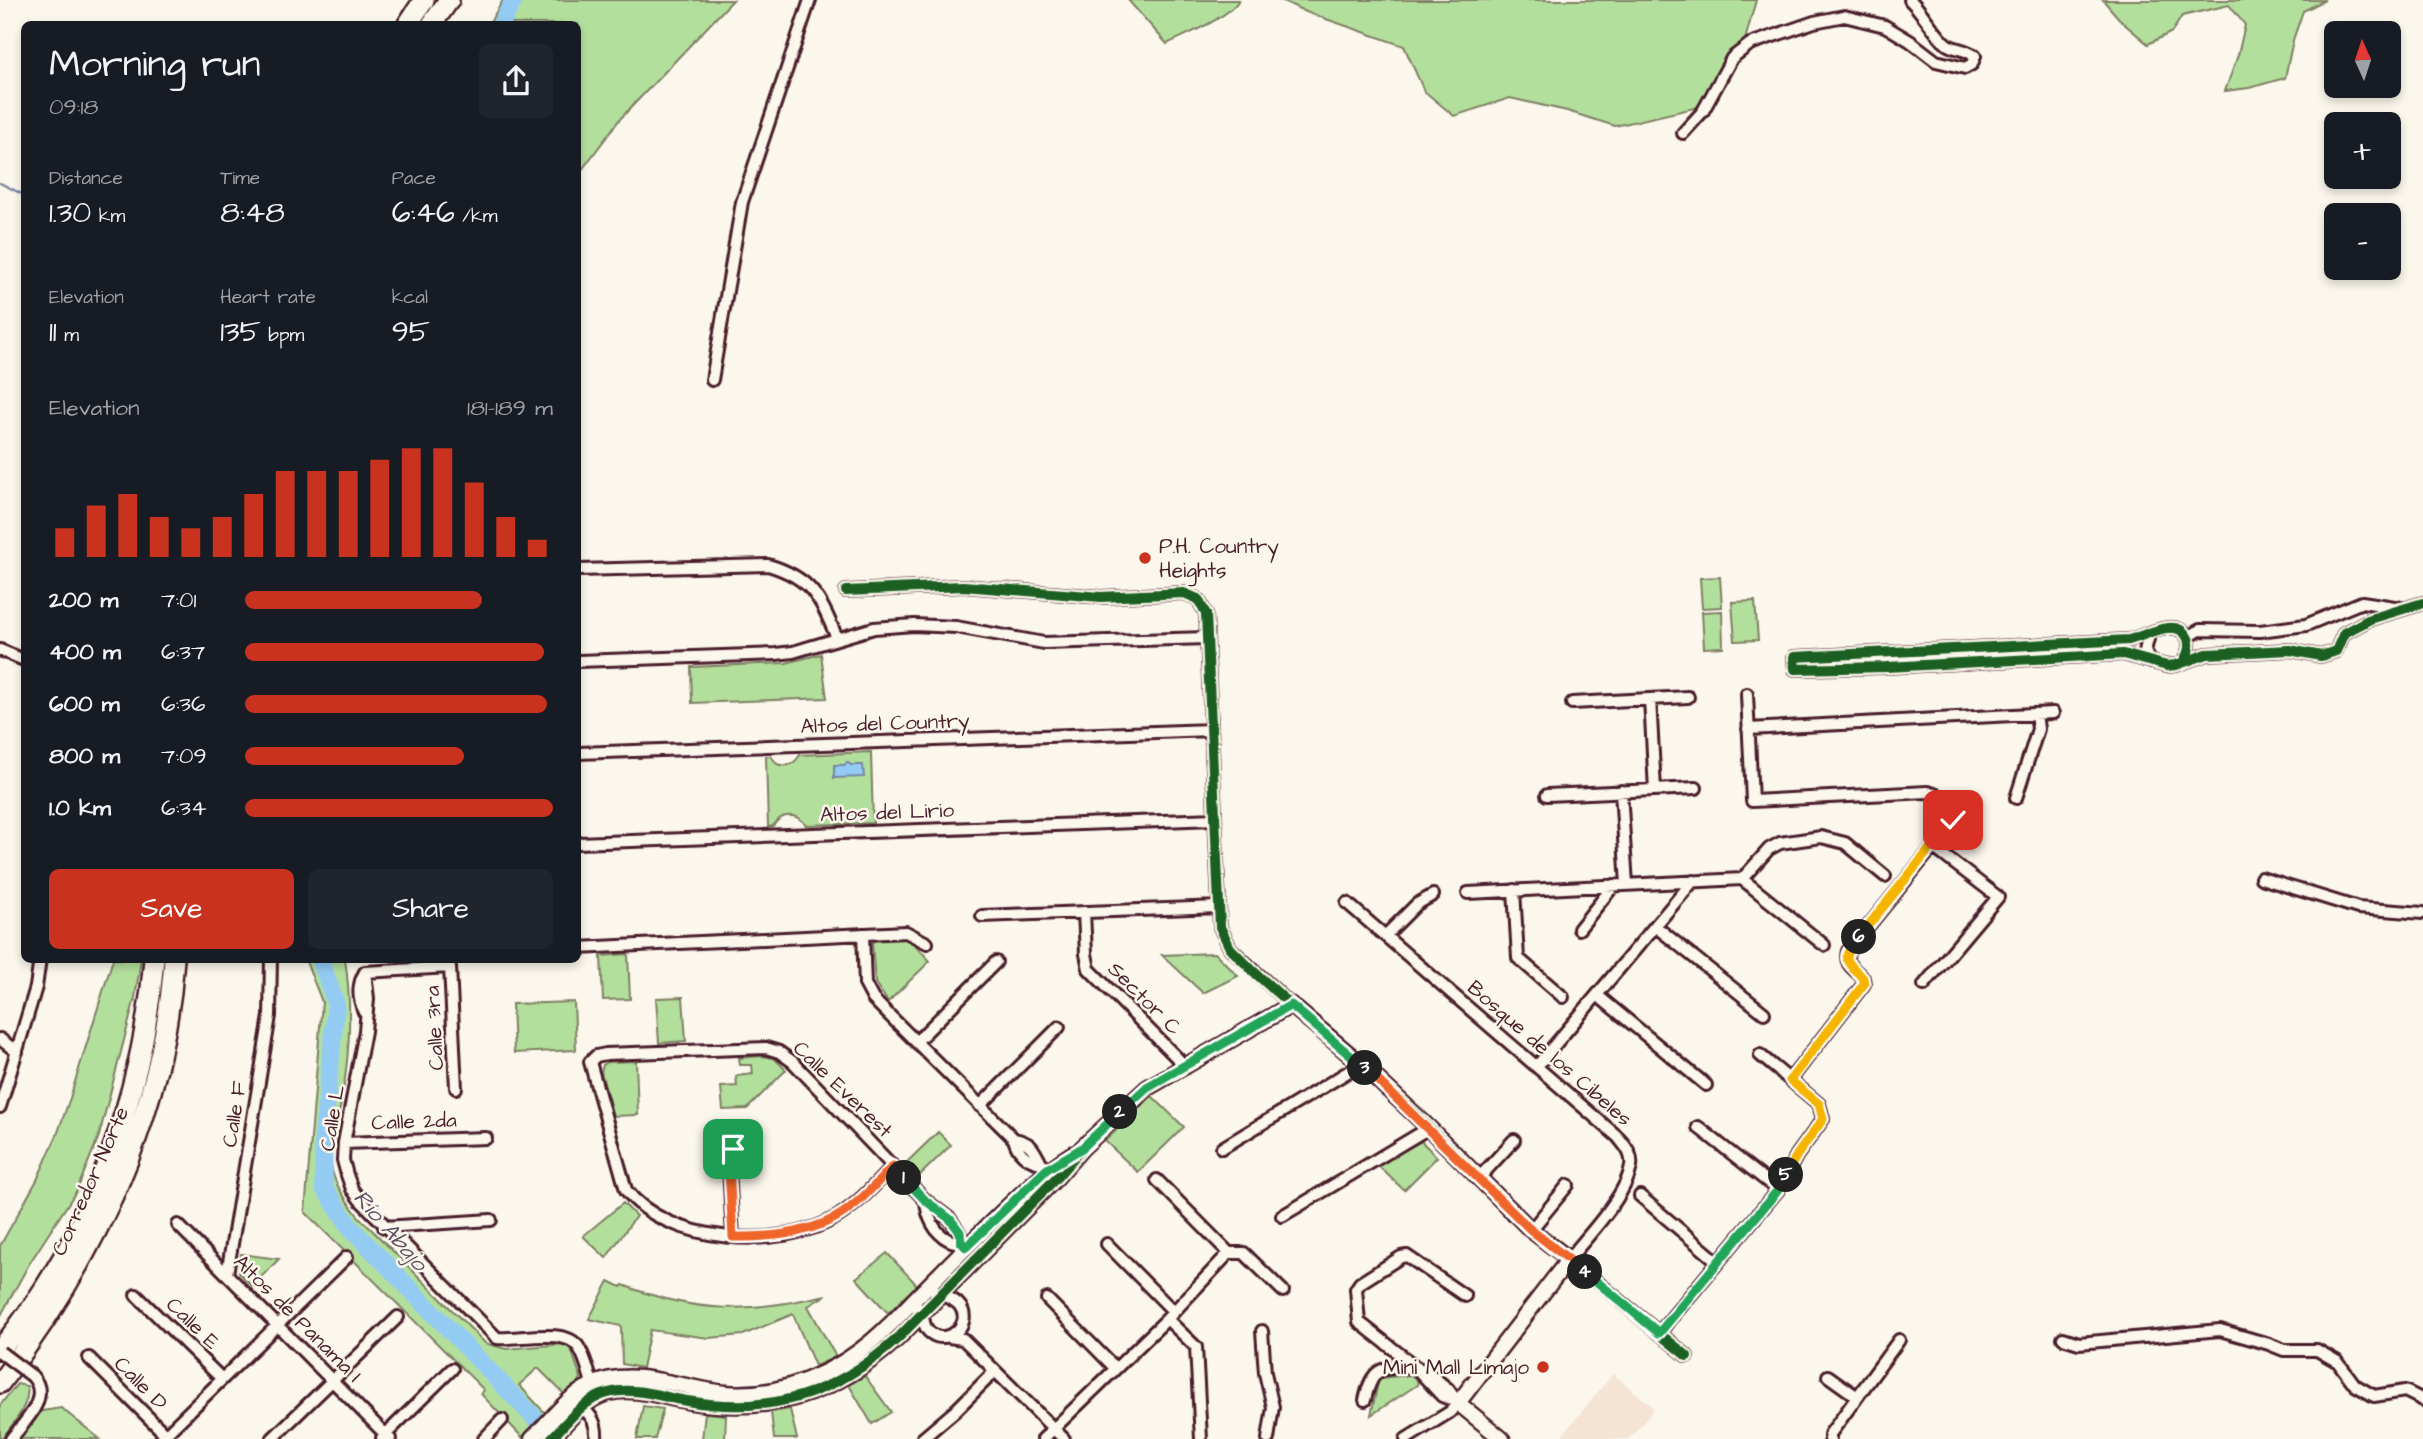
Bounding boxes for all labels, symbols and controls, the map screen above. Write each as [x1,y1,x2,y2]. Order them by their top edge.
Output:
north arrow [2324,21,2401,98]
map controls [2324,21,2401,280]
text: Morning run [49,39,261,91]
button: share [479,44,553,118]
text: 09:18 [49,91,98,123]
button: + [2324,112,2401,189]
text: Distance [49,165,123,192]
text: Time [220,165,260,192]
text: Pace [392,165,436,192]
text: 1.30 [49,192,91,234]
text: 8:48 [220,192,285,234]
text: 6:46 [392,192,455,234]
text: km [91,203,125,230]
text: /km [455,203,497,230]
button: − [2324,203,2401,280]
text: Elevation [49,284,124,311]
text: Heart rate [220,284,316,311]
text: kcal [392,284,428,311]
text: 11 [49,311,57,353]
text: 135 [220,311,261,353]
text: 95 [392,311,430,353]
text: m [57,322,79,349]
text: bpm [261,322,304,349]
text: Elevation [49,392,140,424]
text: 181–189 m [467,392,553,424]
place label: P.H. Country Heights [1159,532,1279,587]
marker: P.H. Country Heights [1137,550,1153,566]
text: 200 m [49,584,118,616]
text: 7:01 [161,584,196,616]
text: 400 m [49,636,121,668]
text: 6:37 [161,636,205,668]
text: 600 m [49,688,120,720]
text: 6:36 [161,688,205,720]
street label: Altos del Country [800,706,971,743]
text: 800 m [49,740,120,772]
text: 7:09 [161,740,207,772]
pin [1923,790,1983,850]
text: 1.0 km [49,792,111,824]
text: 6:34 [161,792,207,824]
street label: Altos del Lirio [819,796,955,829]
icon: check [1934,801,1972,839]
button: Save [49,869,294,949]
button: Share [308,869,553,949]
pin: 6 [1842,920,1876,954]
text: 6 [1853,923,1864,950]
street label: Sector C [1101,955,1188,1042]
street label: Bosque de los Cibeles [1461,974,1638,1133]
street label: Calle 3ra [418,985,451,1071]
street label: Calle Everest [786,1034,899,1145]
pin: 3 [1348,1050,1382,1086]
text: 3 [1360,1054,1369,1081]
street label: Calle F [215,1079,254,1149]
street label: Calle L [313,1083,352,1153]
pin: 2 [1102,1094,1138,1130]
text: 2 [1114,1098,1125,1125]
street label: Corredor Norte [45,1102,136,1260]
street label: Calle 2da [371,1106,458,1137]
pin [703,1119,763,1179]
icon: arrive [714,1130,752,1168]
pin: 5 [1768,1158,1803,1192]
pin: 1 [886,1160,922,1196]
text: 5 [1779,1161,1792,1188]
text: 1 [902,1164,905,1191]
water label: Río Abajo [346,1183,436,1280]
street label: Altos de Panama I [227,1248,368,1389]
pin: 4 [1568,1254,1602,1290]
text: 4 [1578,1258,1591,1285]
street label: Calle E [159,1291,226,1357]
street label: Calle D [107,1350,174,1417]
place label: Mini Mall Limajo [1383,1353,1529,1382]
marker: Mini Mall Limajo [1535,1359,1551,1375]

